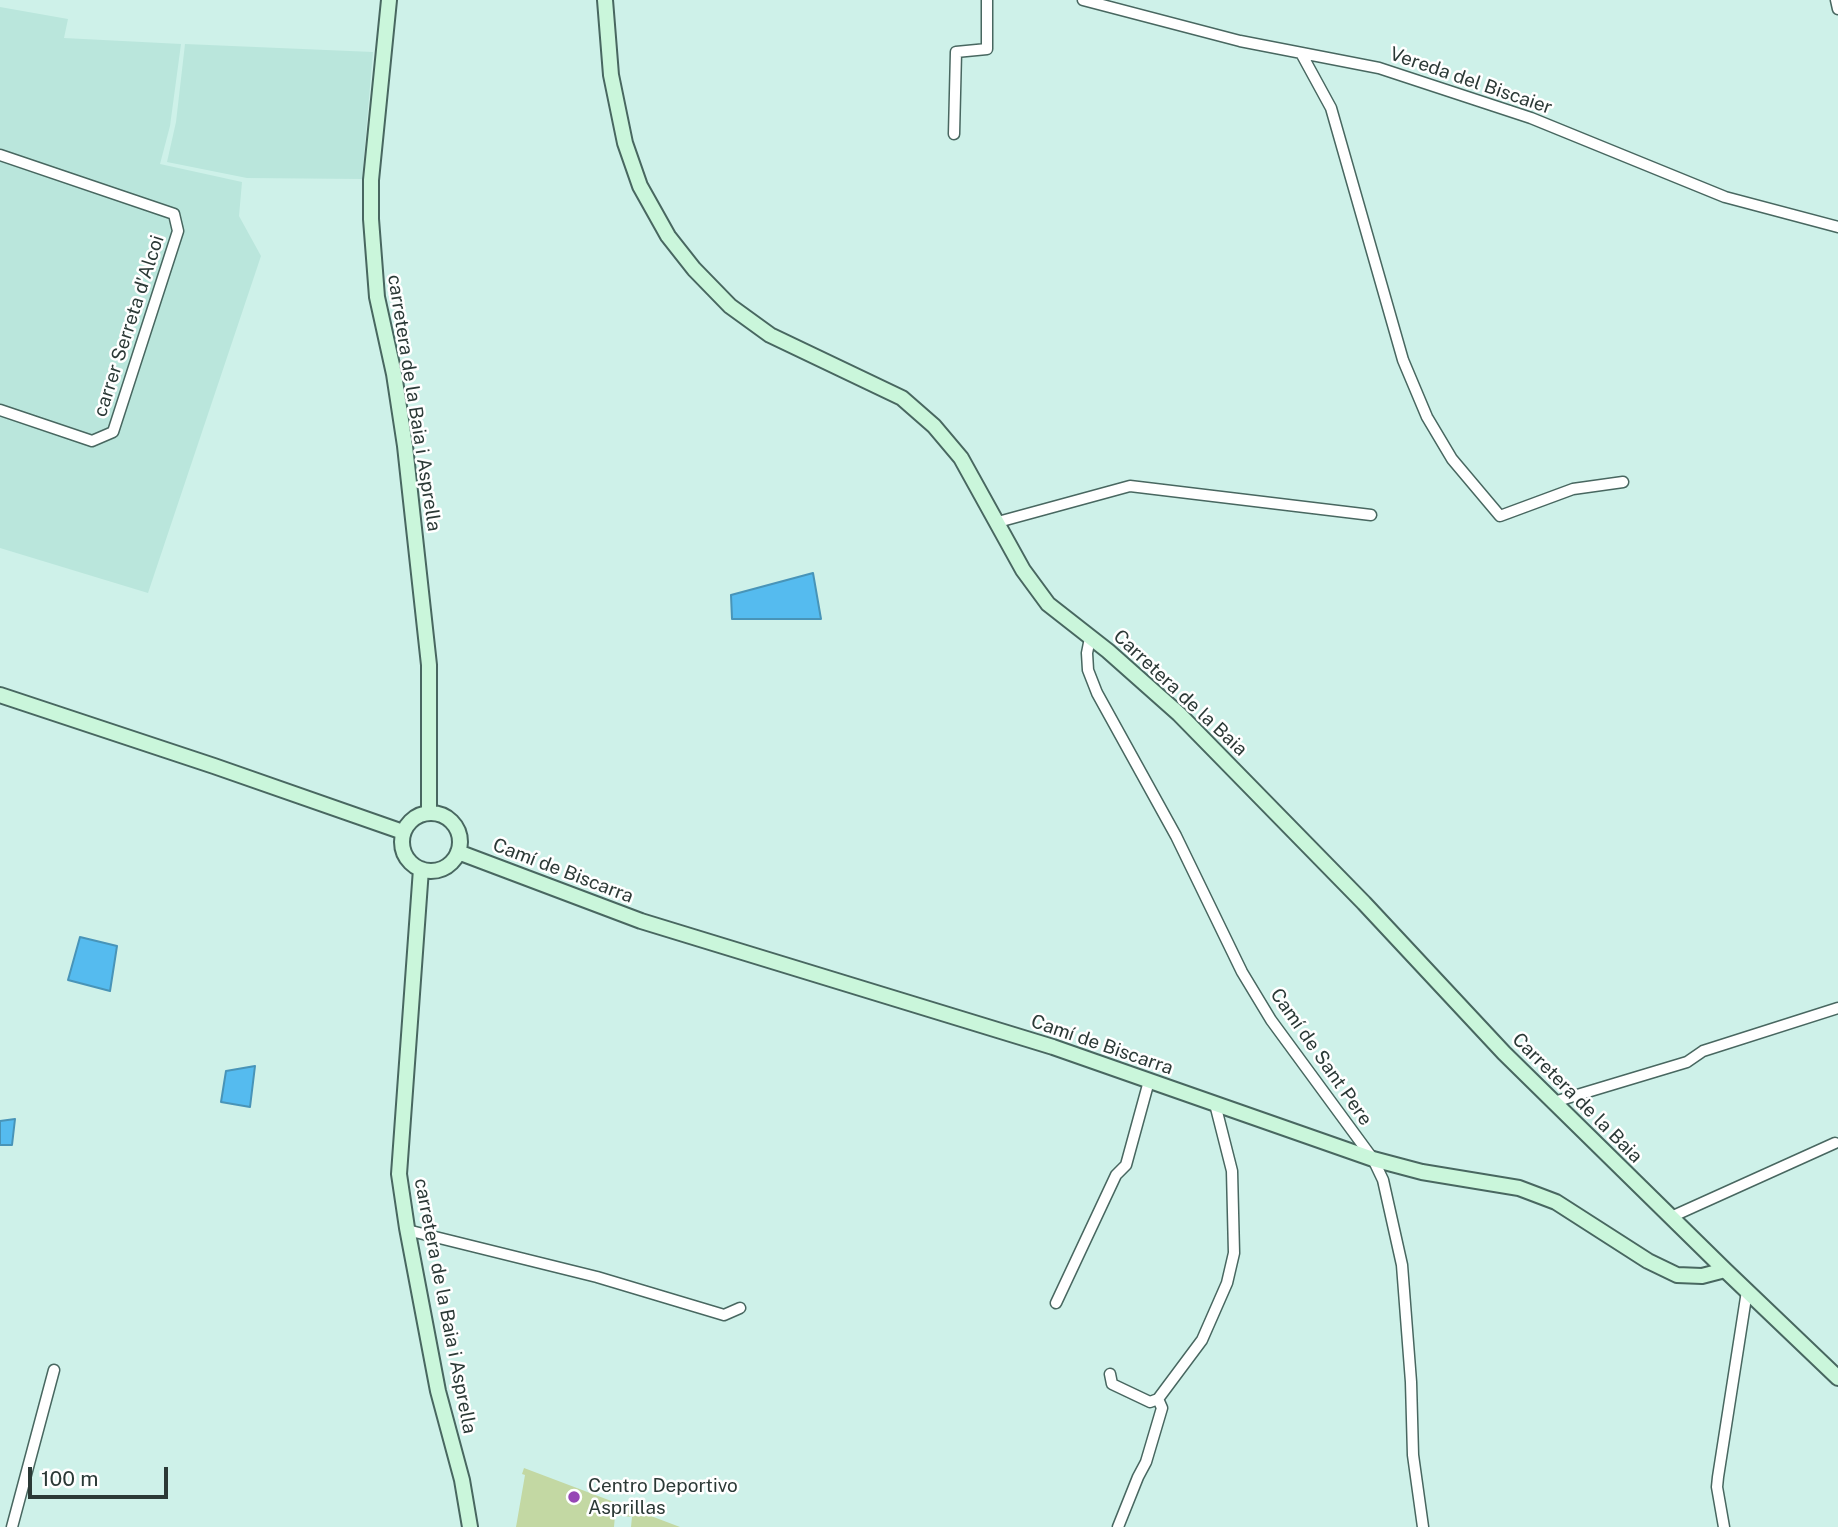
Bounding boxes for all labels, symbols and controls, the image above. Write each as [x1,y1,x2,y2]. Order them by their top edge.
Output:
street label: Vereda del Biscaier [1387,42,1555,120]
street label: carrer Serreta d'Alcoi [89,232,169,420]
street label: carretera de la Baia i Asprella [382,273,446,533]
street label: Carretera de la Baia [1108,625,1252,761]
street label: Camí de Biscarra [490,834,636,908]
street label: Camí de Sant Pere [1265,984,1377,1130]
street label: Camí de Biscarra [1028,1010,1176,1080]
street label: Carretera de la Baia [1507,1028,1647,1168]
street label: carretera de la Baia i Asprella [409,1176,481,1436]
scale bar [32,1454,172,1498]
text: 100 m [41,1466,98,1491]
place label: Centro Deportivo Asprillas [588,1475,738,1519]
marker: Centro Deportivo Asprillas [566,1489,582,1505]

